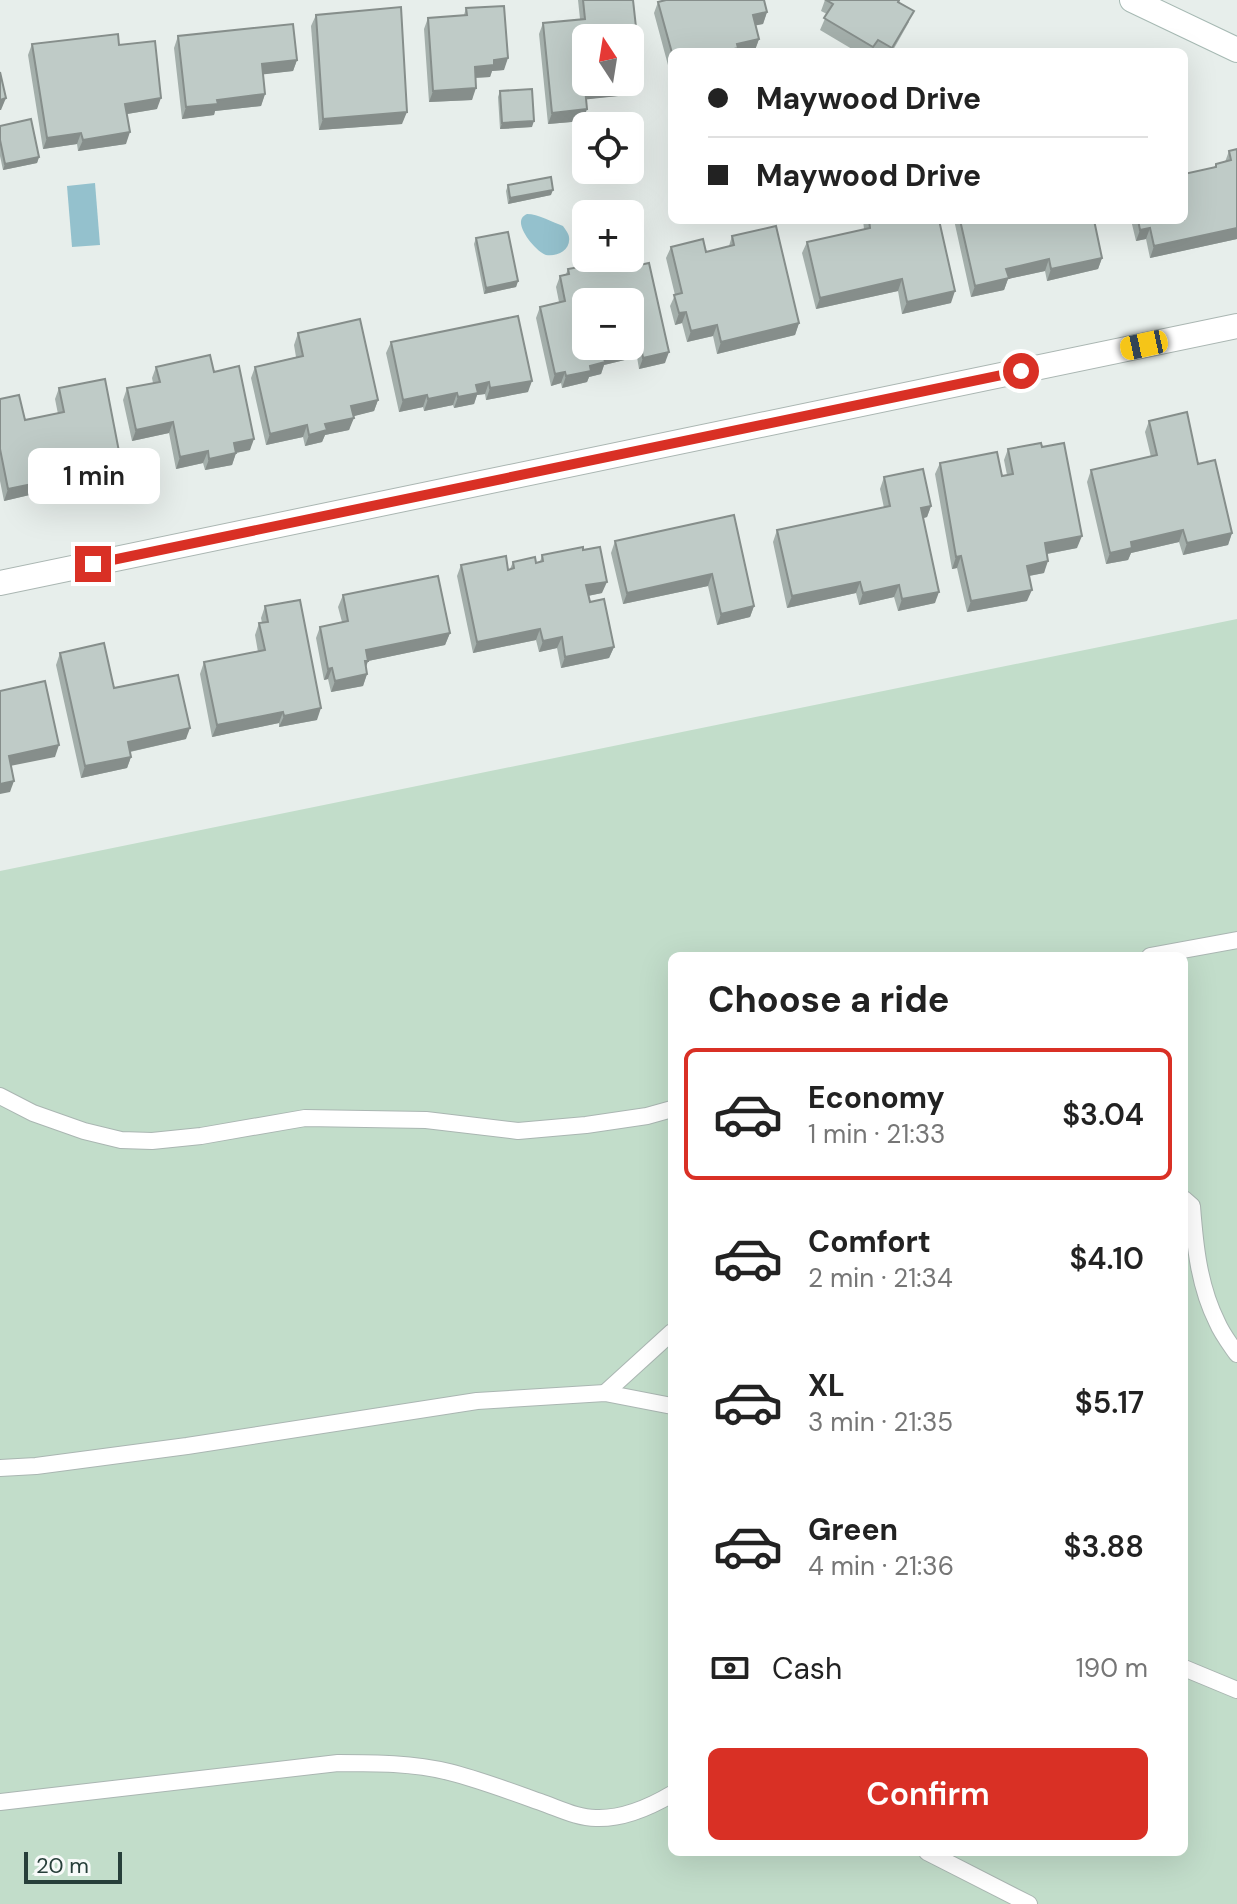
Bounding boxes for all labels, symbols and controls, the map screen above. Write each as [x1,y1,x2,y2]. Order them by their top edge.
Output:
north arrow [572,24,644,96]
map controls [572,24,644,360]
text: Maywood Drive [756,79,981,118]
button: locate [572,112,644,184]
text: Maywood Drive [756,156,981,195]
button: + [572,200,644,272]
button: − [572,288,644,360]
car [1118,328,1170,362]
route start [1003,353,1039,389]
callout: 1 min [27,448,159,504]
text: 1 min [63,459,125,493]
route end [75,546,111,582]
text: Choose a ride [708,976,949,1023]
icon: car [712,1078,784,1150]
text: Economy [808,1078,945,1117]
text: $3.04 [1062,1095,1144,1134]
text: 1 min · 21:33 [808,1117,945,1151]
icon: car [712,1222,784,1294]
text: Comfort [808,1222,931,1261]
text: $4.10 [1069,1239,1144,1278]
text: 2 min · 21:34 [808,1261,953,1295]
icon: car [712,1366,784,1438]
text: XL [808,1366,845,1405]
text: $5.17 [1075,1383,1144,1422]
text: 3 min · 21:35 [808,1405,953,1439]
icon: car [712,1510,784,1582]
text: Green [808,1510,898,1549]
text: $3.88 [1064,1527,1144,1566]
text: 4 min · 21:36 [808,1549,954,1583]
icon: cash [708,1646,752,1690]
text: Cash [772,1649,842,1688]
text: 190 m [1076,1651,1148,1685]
button: Confirm [708,1748,1148,1840]
scale bar [24,1848,122,1884]
text: 20 m [36,1851,89,1880]

